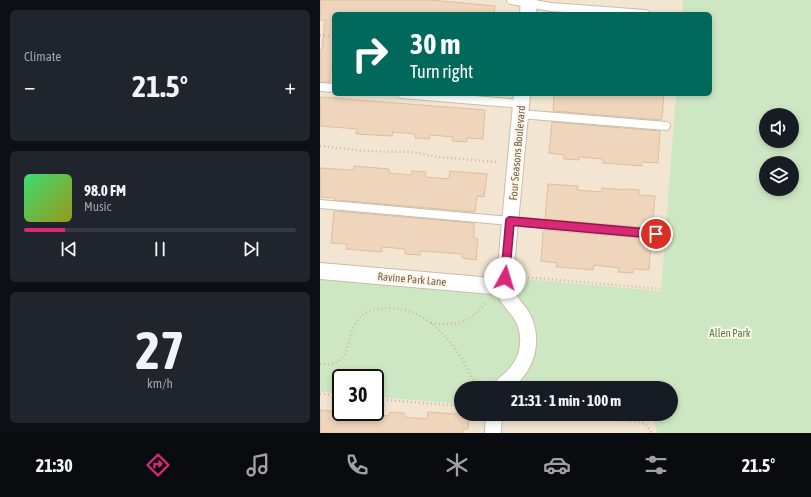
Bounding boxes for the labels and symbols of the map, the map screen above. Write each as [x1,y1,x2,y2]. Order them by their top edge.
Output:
street label: Four Seasons Boulevard [507,105,527,201]
pin [639,217,673,251]
position arrow [484,257,526,299]
street label: Ravine Park Lane [377,270,447,288]
park label: Allen Park [709,327,751,339]
speed limit sign: 30 [332,369,384,421]

